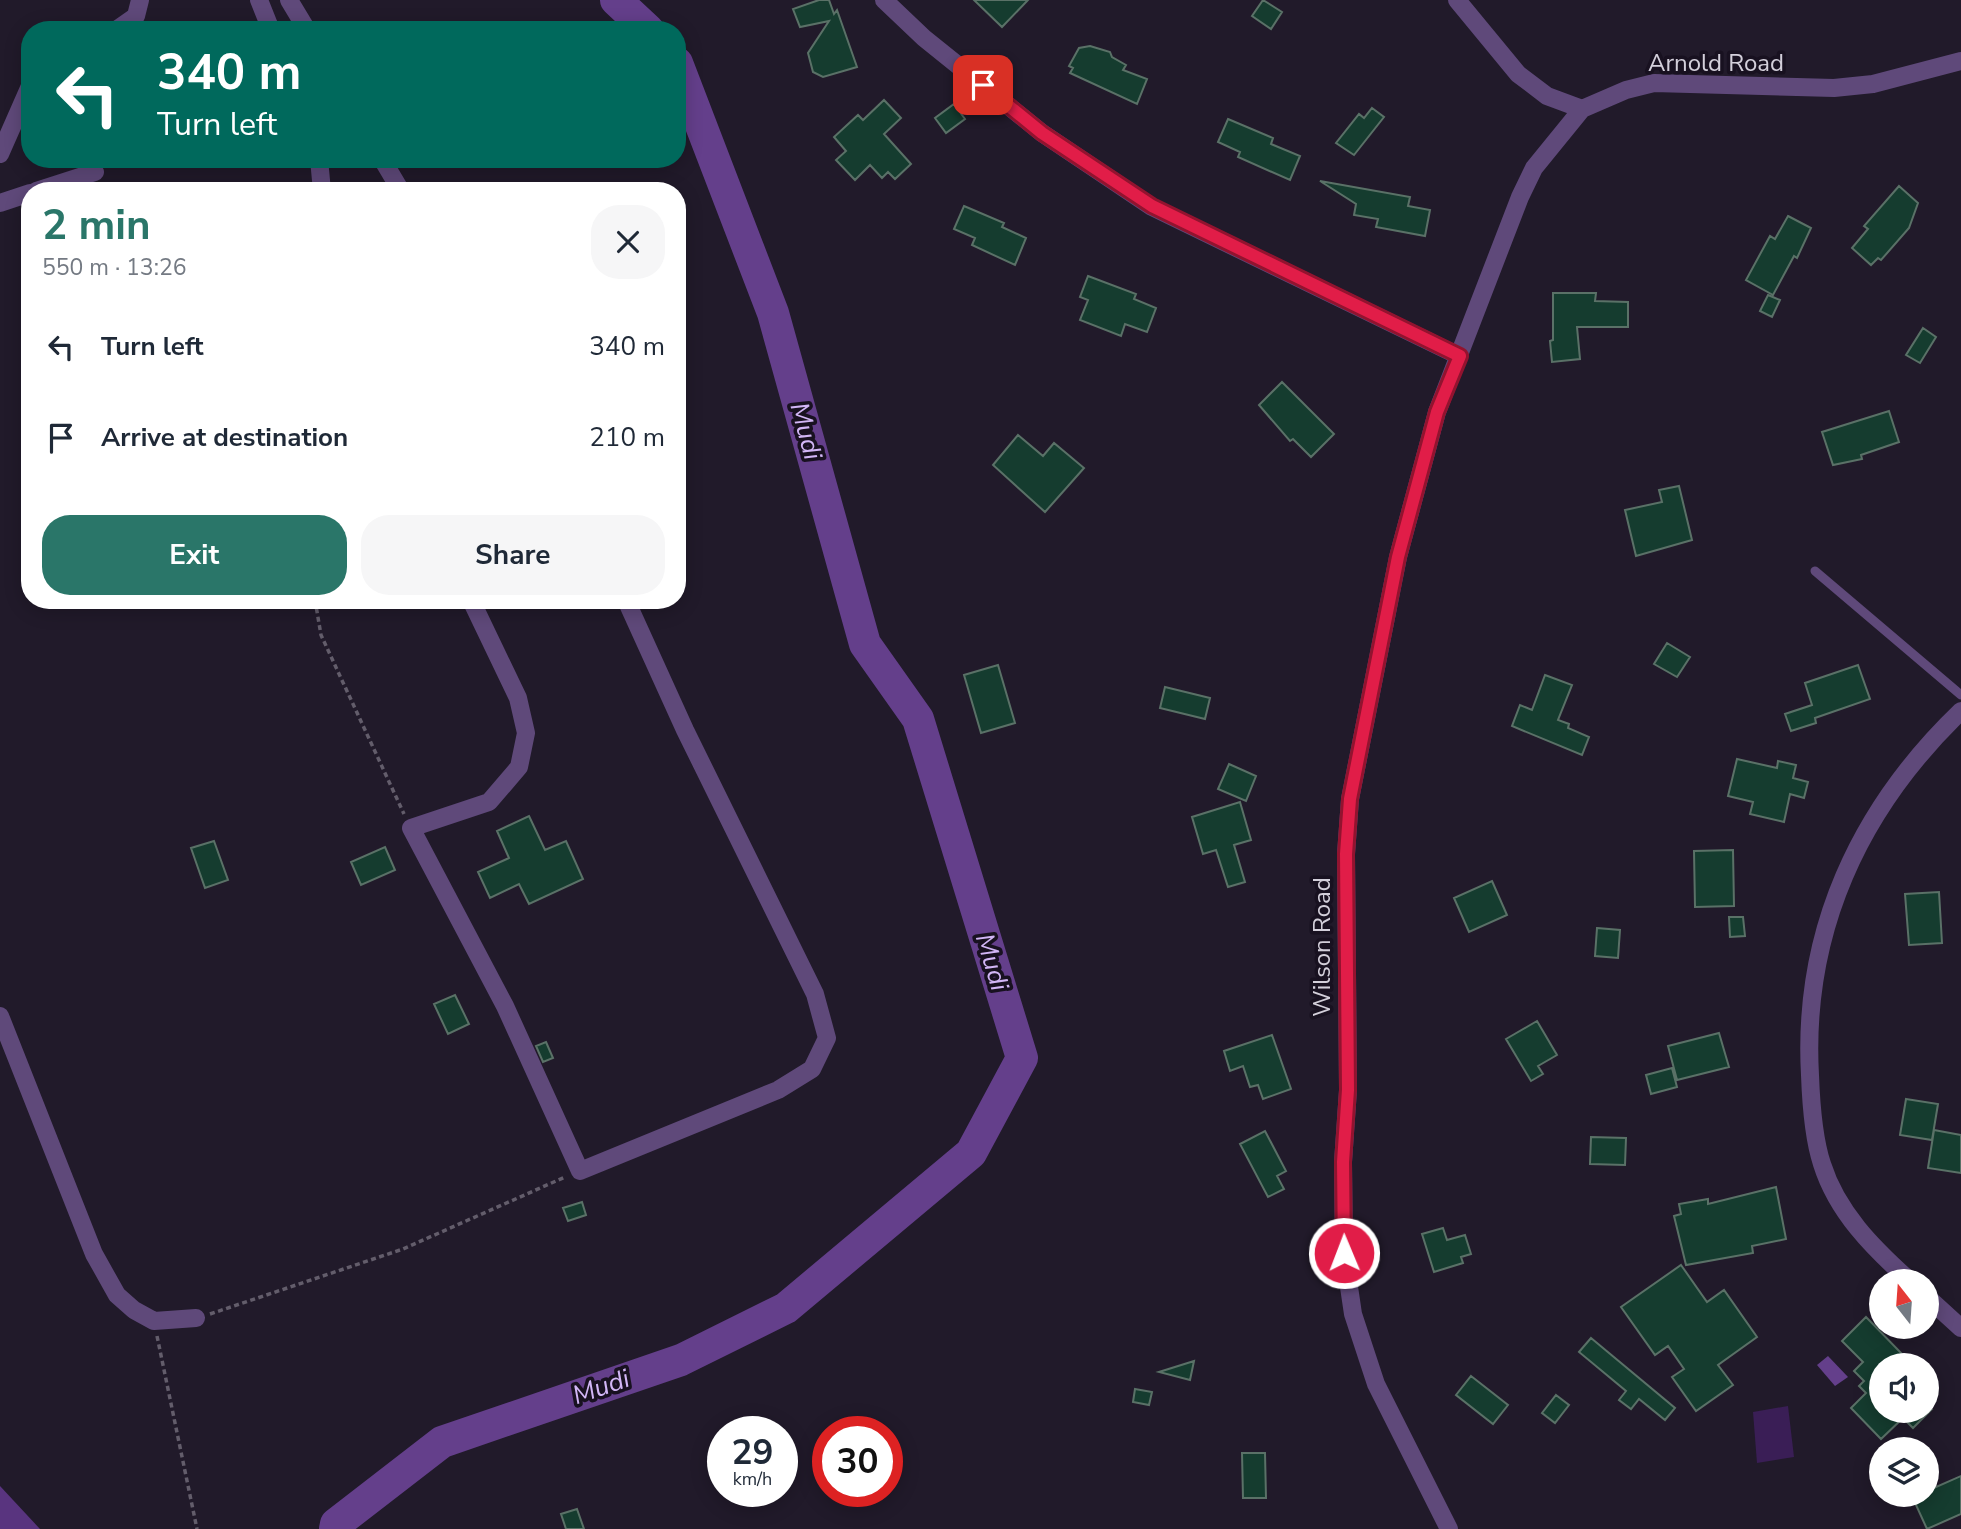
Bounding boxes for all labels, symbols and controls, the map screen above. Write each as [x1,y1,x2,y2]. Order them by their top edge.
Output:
text: 340 m [157,39,301,106]
street label: Arnold Road [1648,47,1784,79]
icon: left [42,49,133,140]
pin [953,55,1013,115]
icon: arrive [964,66,1002,104]
text: Turn left [157,103,277,146]
text: 2 min [42,197,151,254]
button: close [591,205,665,279]
text: 550 m · 13:26 [42,252,187,283]
icon: left [42,328,80,366]
text: Turn left [101,329,204,364]
text: 340 m [589,329,665,364]
water label: Mudi [782,398,831,464]
icon: arrive [42,419,80,457]
text: Arrive at destination [101,420,348,455]
text: 210 m [589,420,665,455]
button: Exit [42,515,347,595]
button: Share [361,515,665,595]
street label: Wilson Road [1306,877,1338,1017]
water label: Mudi [967,929,1017,996]
position arrow [1307,1216,1381,1290]
north arrow [1869,1269,1939,1339]
map controls [1869,1269,1939,1507]
button: sound [1869,1353,1939,1423]
water label: Mudi [568,1361,635,1413]
speed limit sign: 30 [812,1416,903,1507]
text: 29 [731,1429,774,1476]
button: layers [1869,1437,1939,1507]
text: km/h [733,1467,772,1491]

